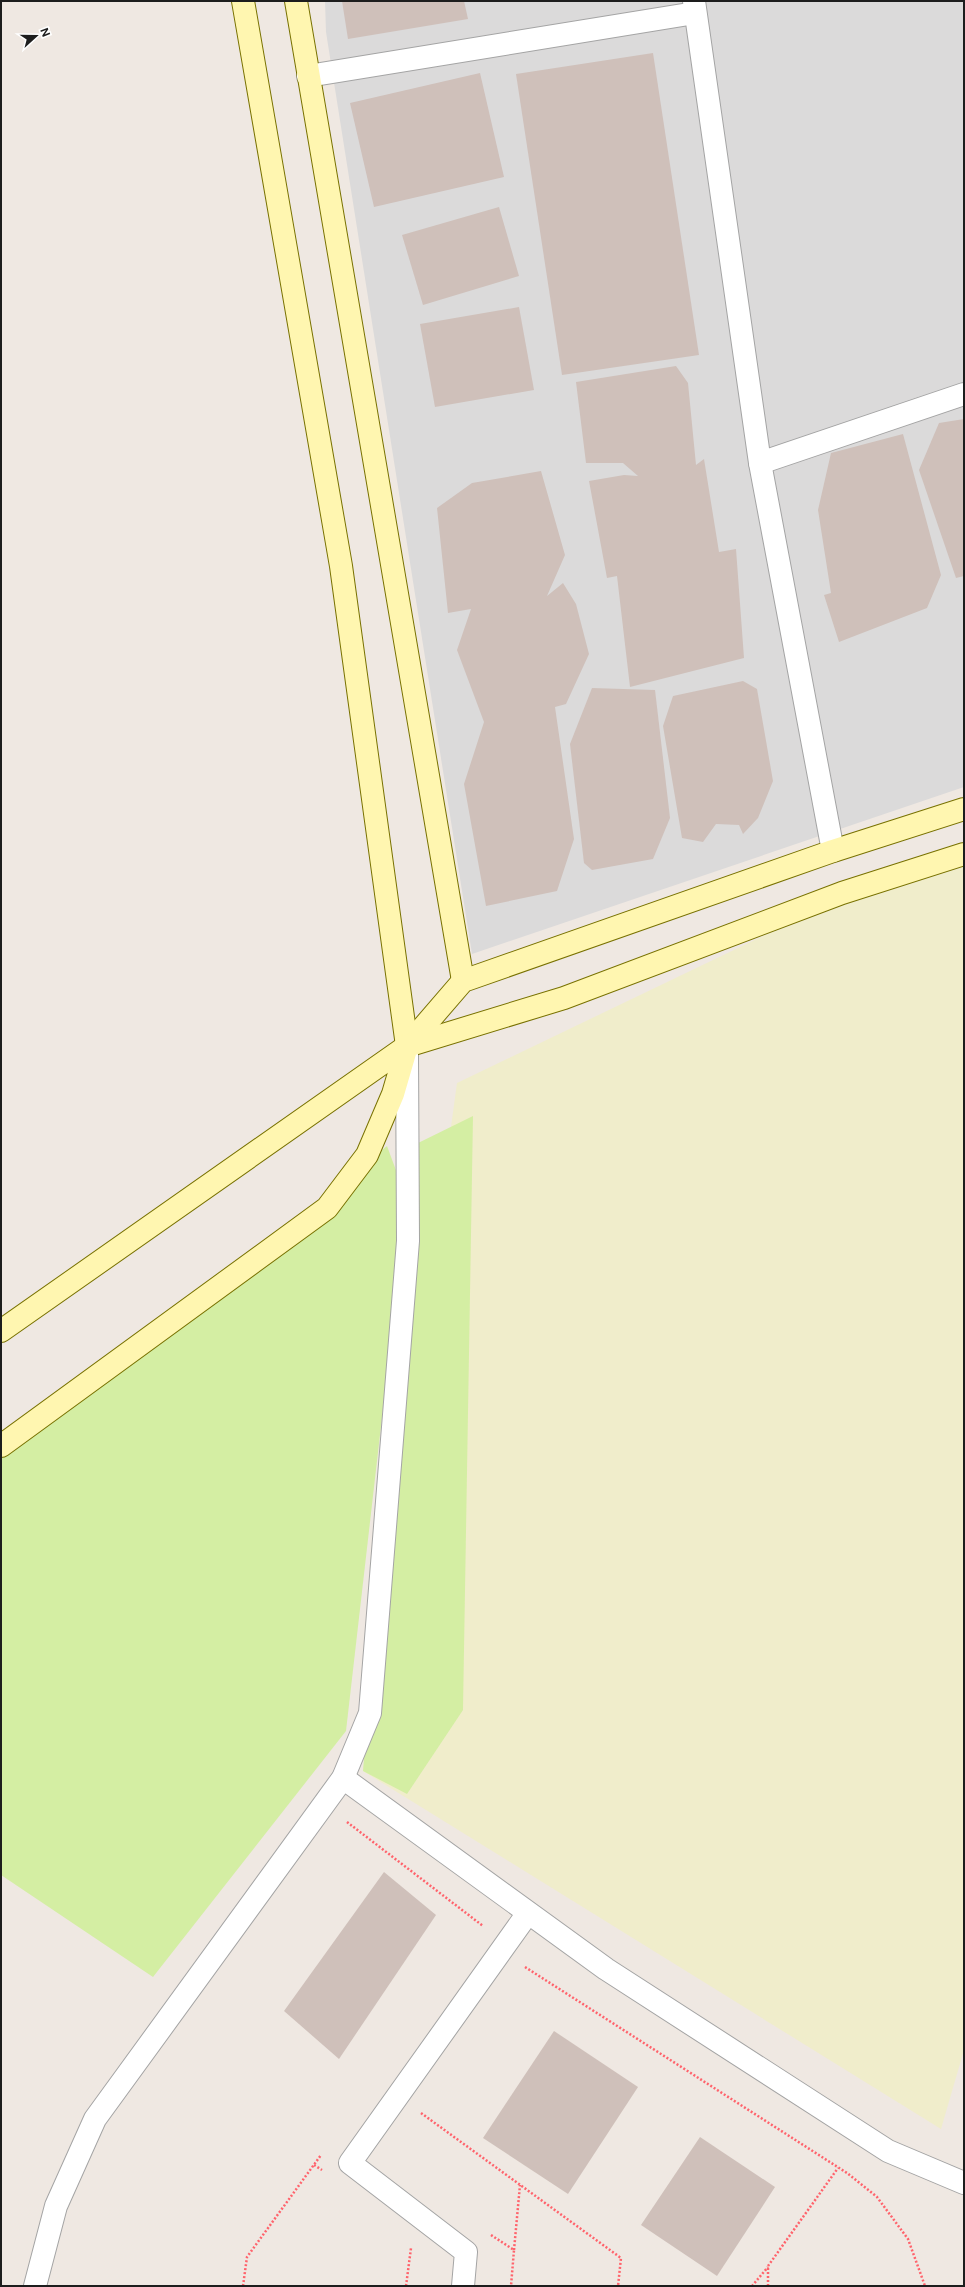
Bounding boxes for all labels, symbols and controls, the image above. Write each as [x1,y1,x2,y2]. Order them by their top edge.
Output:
north arrow [16,16,56,56]
text: N [38,26,52,39]

